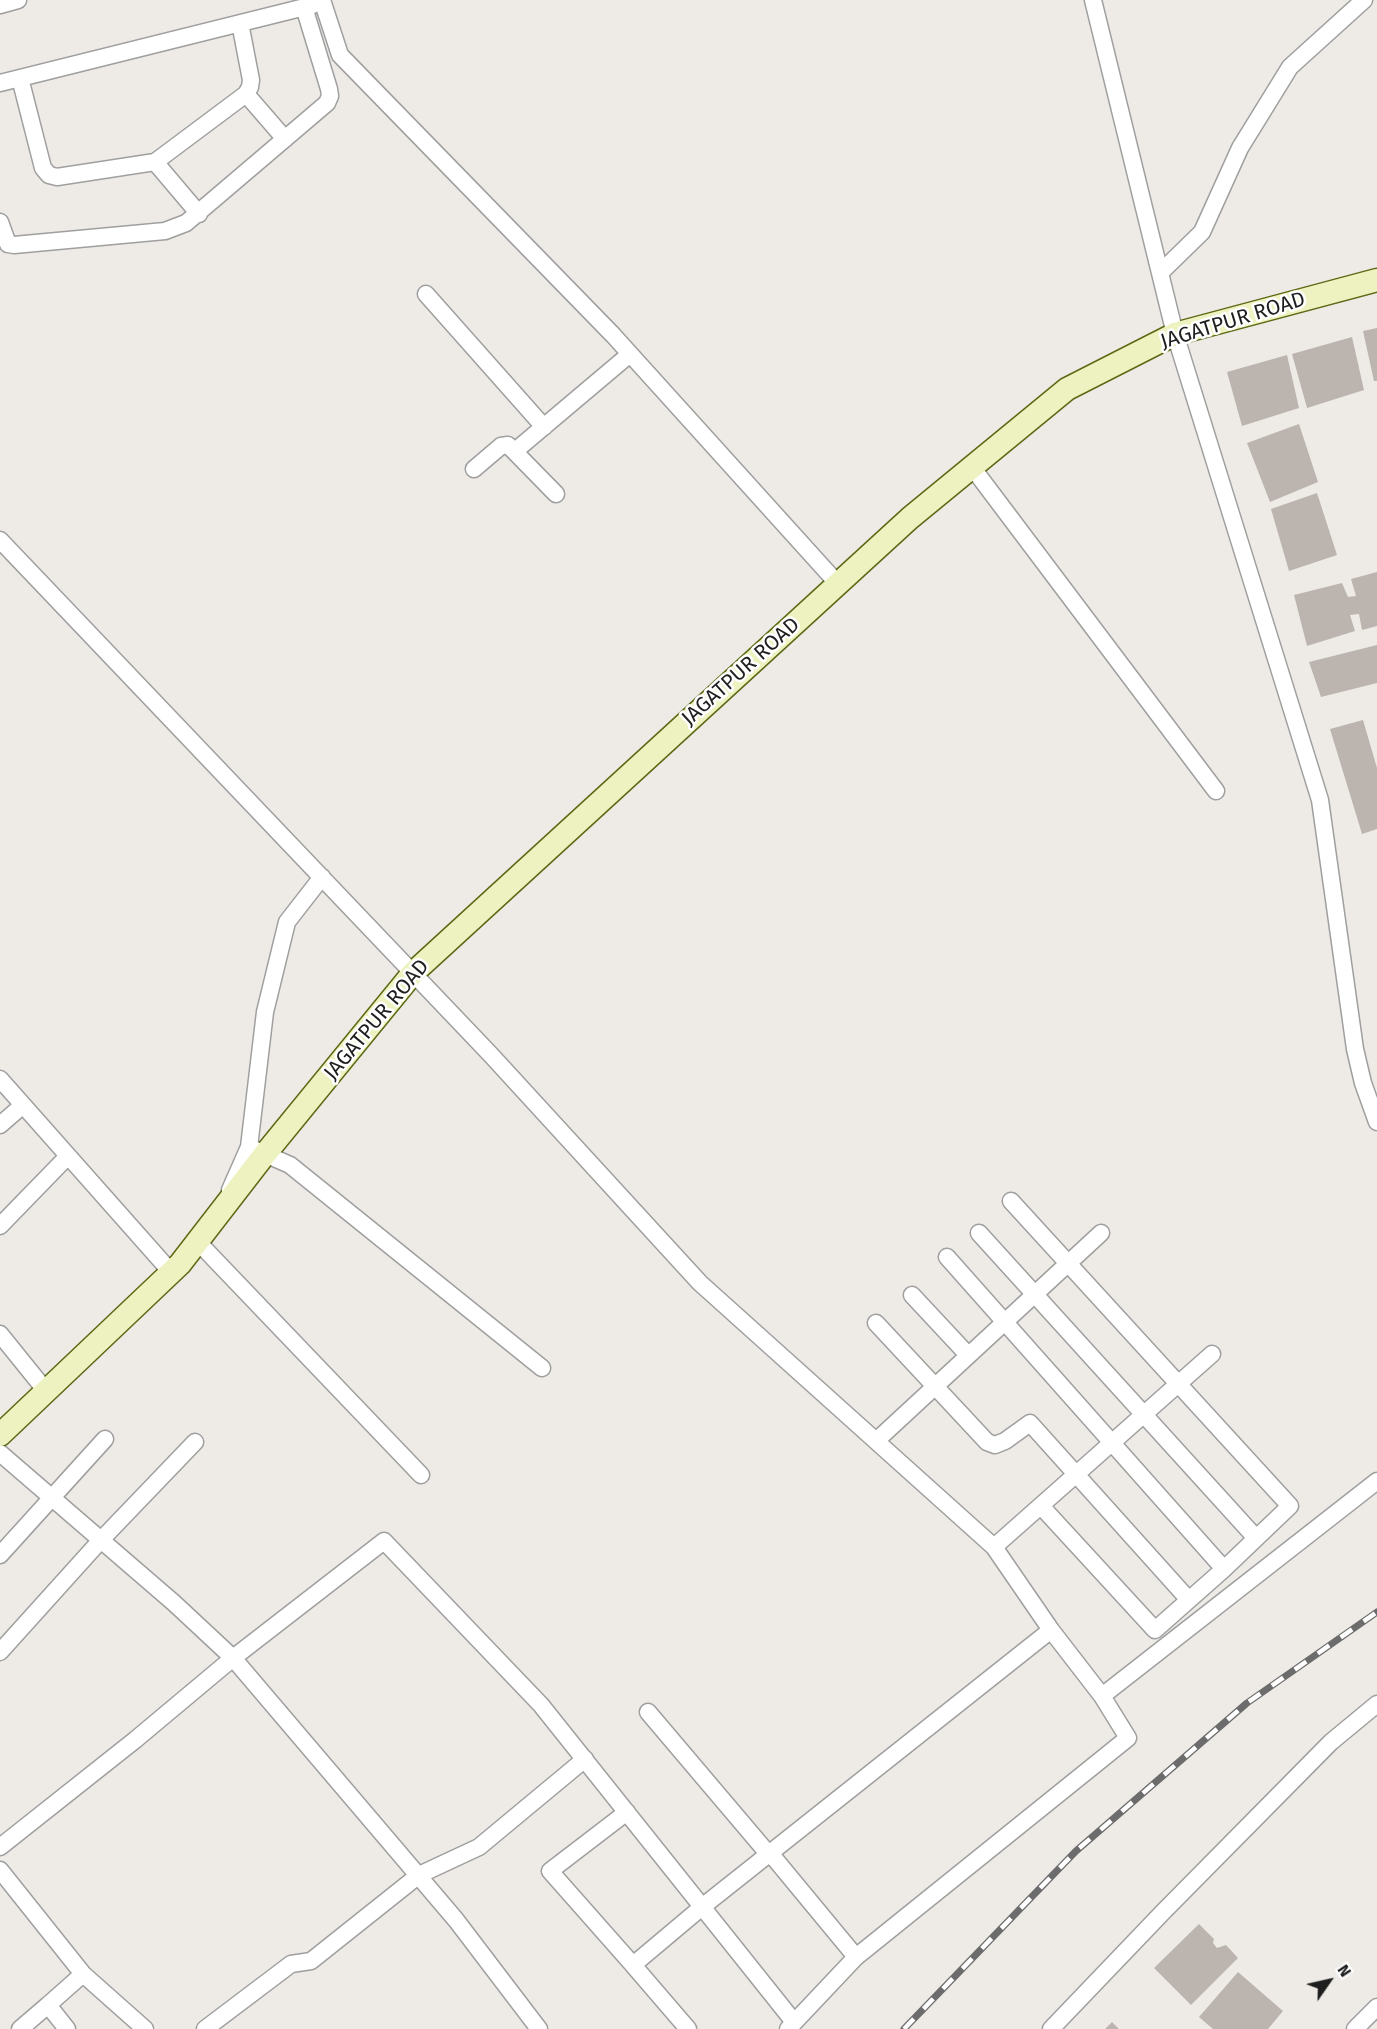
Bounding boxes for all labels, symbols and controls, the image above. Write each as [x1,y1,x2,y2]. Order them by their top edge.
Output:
street label: JAGATPUR ROAD [1158,287,1308,355]
street label: JAGATPUR ROAD [677,612,805,732]
street label: JAGATPUR ROAD [319,954,435,1086]
north arrow [1299,1951,1359,2011]
text: N [1333,1961,1355,1980]

